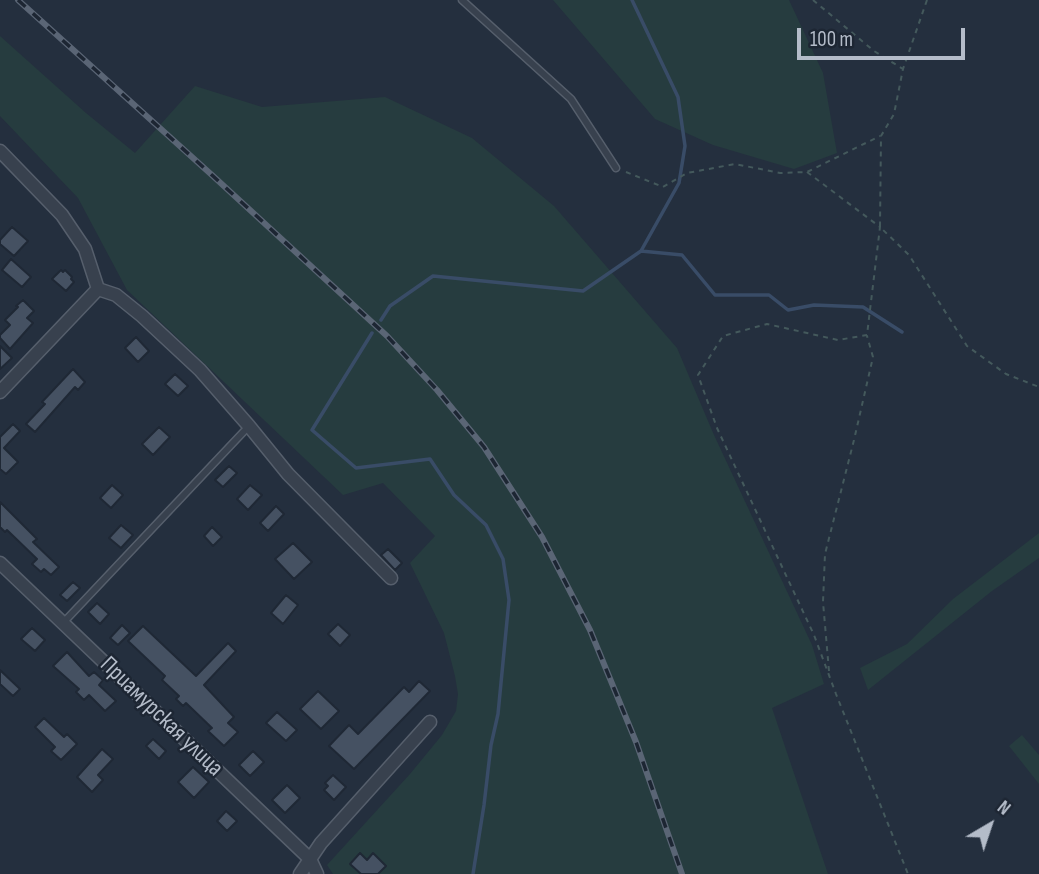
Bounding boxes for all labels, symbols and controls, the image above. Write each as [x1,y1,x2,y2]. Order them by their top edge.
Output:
scale bar [801,14,969,58]
text: 100 m [810,27,853,52]
street label: Приамурская улица [93,651,229,783]
north arrow [955,790,1025,860]
text: N [992,796,1015,820]

